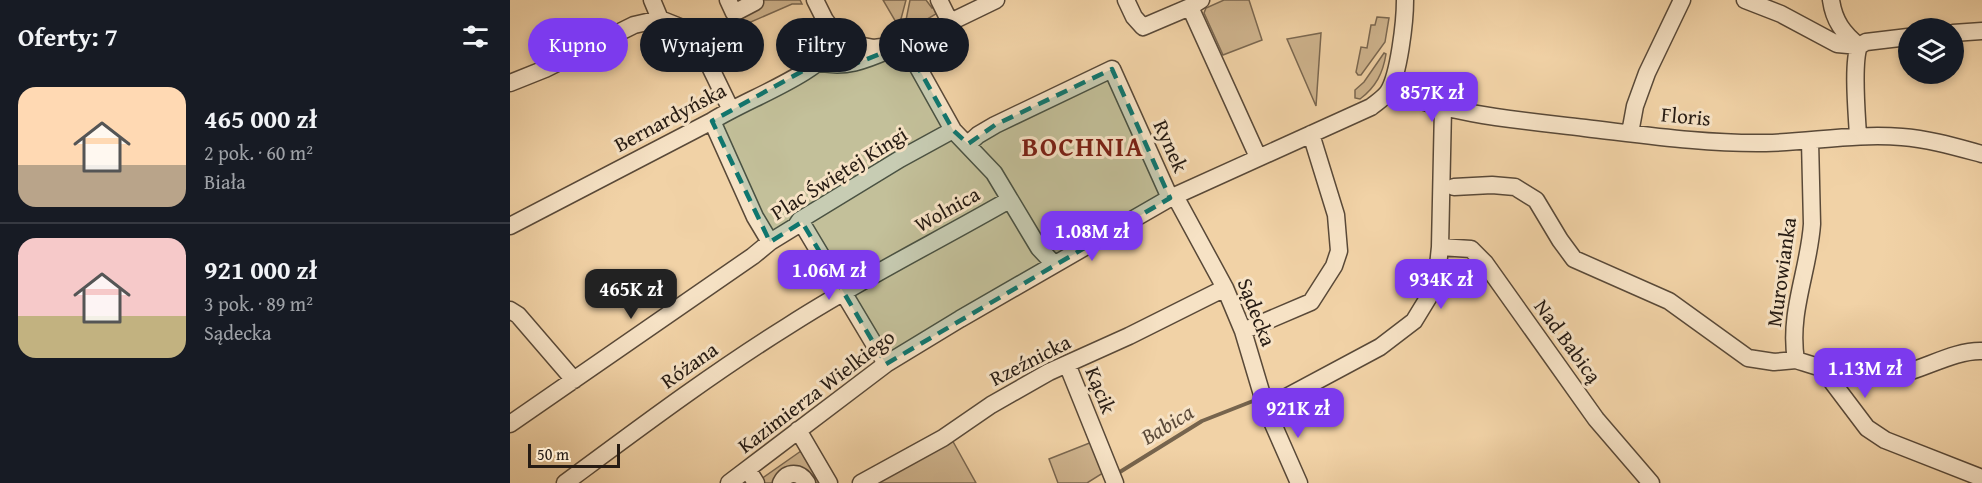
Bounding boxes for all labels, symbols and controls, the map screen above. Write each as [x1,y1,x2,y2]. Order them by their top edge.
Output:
text: Oferty: 7 [18,17,118,56]
chip: Kupno [528,18,628,72]
chip: Wynajem [640,18,764,72]
chip: Filtry [776,18,867,72]
chip: Nowe [879,18,969,72]
map controls [1898,18,1964,84]
button: layers [1898,18,1964,84]
icon: filters [459,20,492,53]
pin: 857K zł [1377,72,1487,123]
street label: Bernardyńska [608,74,732,160]
text: 857K zł [1400,77,1464,106]
street label: Floris [1660,98,1712,134]
text: 465 000 zł [204,99,317,138]
icon: home [66,111,138,183]
street label: Rynek [1146,115,1196,178]
street label: Plac Świętej Kingi [765,118,913,227]
district label: BOCHNIA [1022,126,1144,166]
text: 2 pok. · 60 m² [204,138,313,167]
text: Biała [204,167,246,196]
street label: Wolnica [909,178,985,240]
pin: 1.08M zł [1030,211,1154,262]
street label: Murowianka [1758,215,1804,329]
text: 1.08M zł [1055,216,1129,245]
text: 921 000 zł [204,250,317,289]
pin: 1.06M zł [767,250,891,301]
text: 1.06M zł [792,255,866,284]
pin: 934K zł [1386,259,1496,310]
icon: home [66,262,138,334]
text: 934K zł [1409,264,1473,293]
pin: 465K zł [576,269,686,320]
street label: Sądecka [1230,273,1284,351]
text: 465K zł [599,274,663,303]
text: 3 pok. · 89 m² [204,289,313,318]
street label: Nad Babicą [1527,293,1609,390]
text: Sądecka [204,318,271,347]
street label: Kazimierza Wielkiego [731,322,901,460]
street label: Rzeźnicka [984,326,1076,394]
street label: Różana [654,334,724,396]
pin: 1.13M zł [1803,348,1927,399]
text: 1.13M zł [1828,353,1902,382]
street label: Kącik [1078,362,1125,418]
pin: 921K zł [1243,388,1353,439]
text: 921K zł [1266,393,1330,422]
water label: Babica [1134,396,1199,453]
scale bar [528,441,620,468]
text: 50 m [537,442,569,466]

